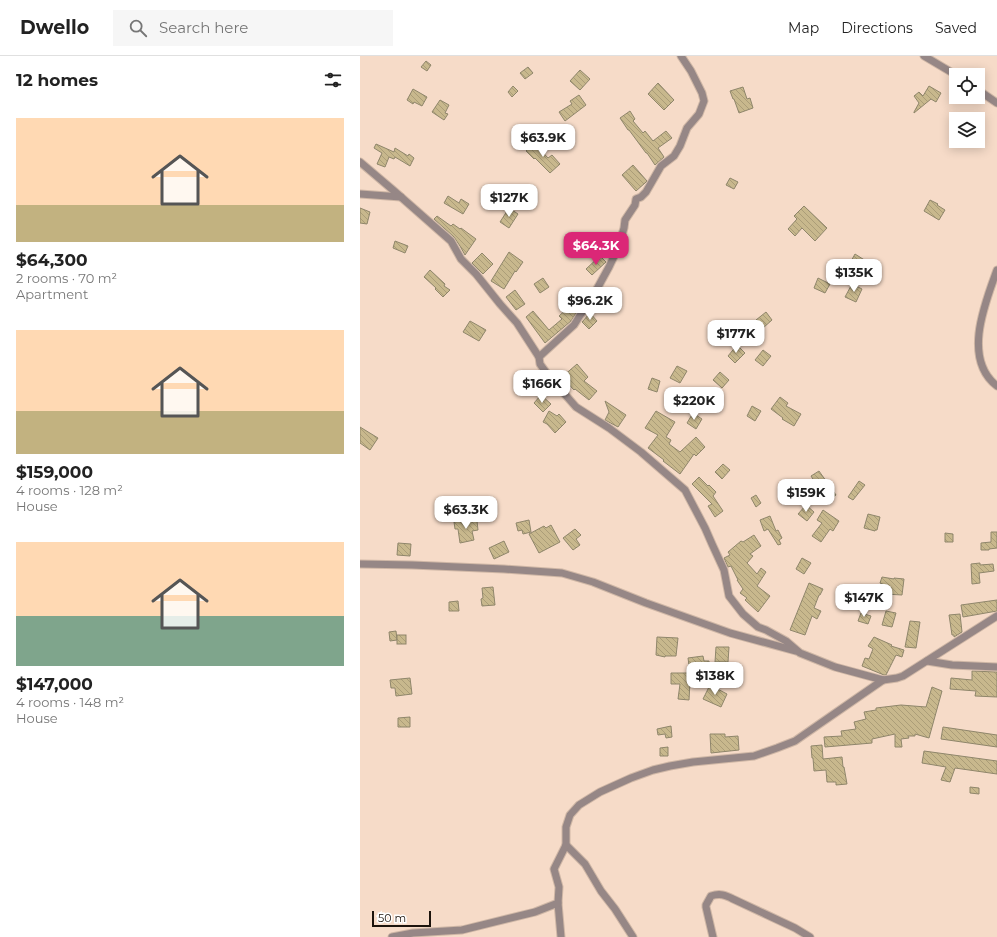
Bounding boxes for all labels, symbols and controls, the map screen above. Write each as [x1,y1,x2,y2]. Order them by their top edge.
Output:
search box [113,10,393,46]
text: Dwello [20,16,89,39]
icon: search [127,17,149,39]
text: Search here [159,18,248,37]
text: Map [788,19,819,37]
text: Directions [841,19,913,37]
text: Saved [935,19,977,37]
map controls [949,68,985,148]
button: locate [949,68,985,104]
icon: filters [322,69,344,91]
text: 12 homes [16,70,98,90]
button: layers [949,112,985,148]
pin: $63.9K [510,124,576,158]
text: $63.9K [520,129,566,145]
icon: home [144,144,216,216]
pin: $127K [481,184,537,218]
text: $127K [490,189,528,205]
pin: $64.3K [563,232,629,266]
text: $64.3K [573,237,619,253]
text: $64,300 [16,250,88,270]
pin: $135K [826,259,882,293]
text: $135K [835,264,873,280]
text: 2 rooms · 70 m² [16,270,117,286]
text: Apartment [16,286,88,302]
pin: $96.2K [557,287,623,321]
text: $96.2K [567,292,613,308]
pin: $177K [708,320,764,354]
text: $177K [716,325,756,341]
icon: home [144,356,216,428]
pin: $166K [514,370,570,404]
text: $166K [522,375,562,391]
pin: $220K [666,387,722,421]
text: $220K [673,392,715,408]
text: $159,000 [16,462,93,482]
pin: $159K [778,479,834,513]
text: 4 rooms · 128 m² [16,482,123,498]
text: $159K [787,484,825,500]
pin: $63.3K [433,496,499,530]
text: House [16,498,58,514]
text: $63.3K [443,501,489,517]
icon: home [144,568,216,640]
pin: $147K [836,584,892,618]
text: $147K [844,589,884,605]
pin: $138K [687,662,743,696]
text: $138K [695,667,735,683]
text: $147,000 [16,674,93,694]
text: 4 rooms · 148 m² [16,694,124,710]
text: House [16,710,58,726]
scale bar [372,909,431,928]
text: 50 m [378,911,406,925]

